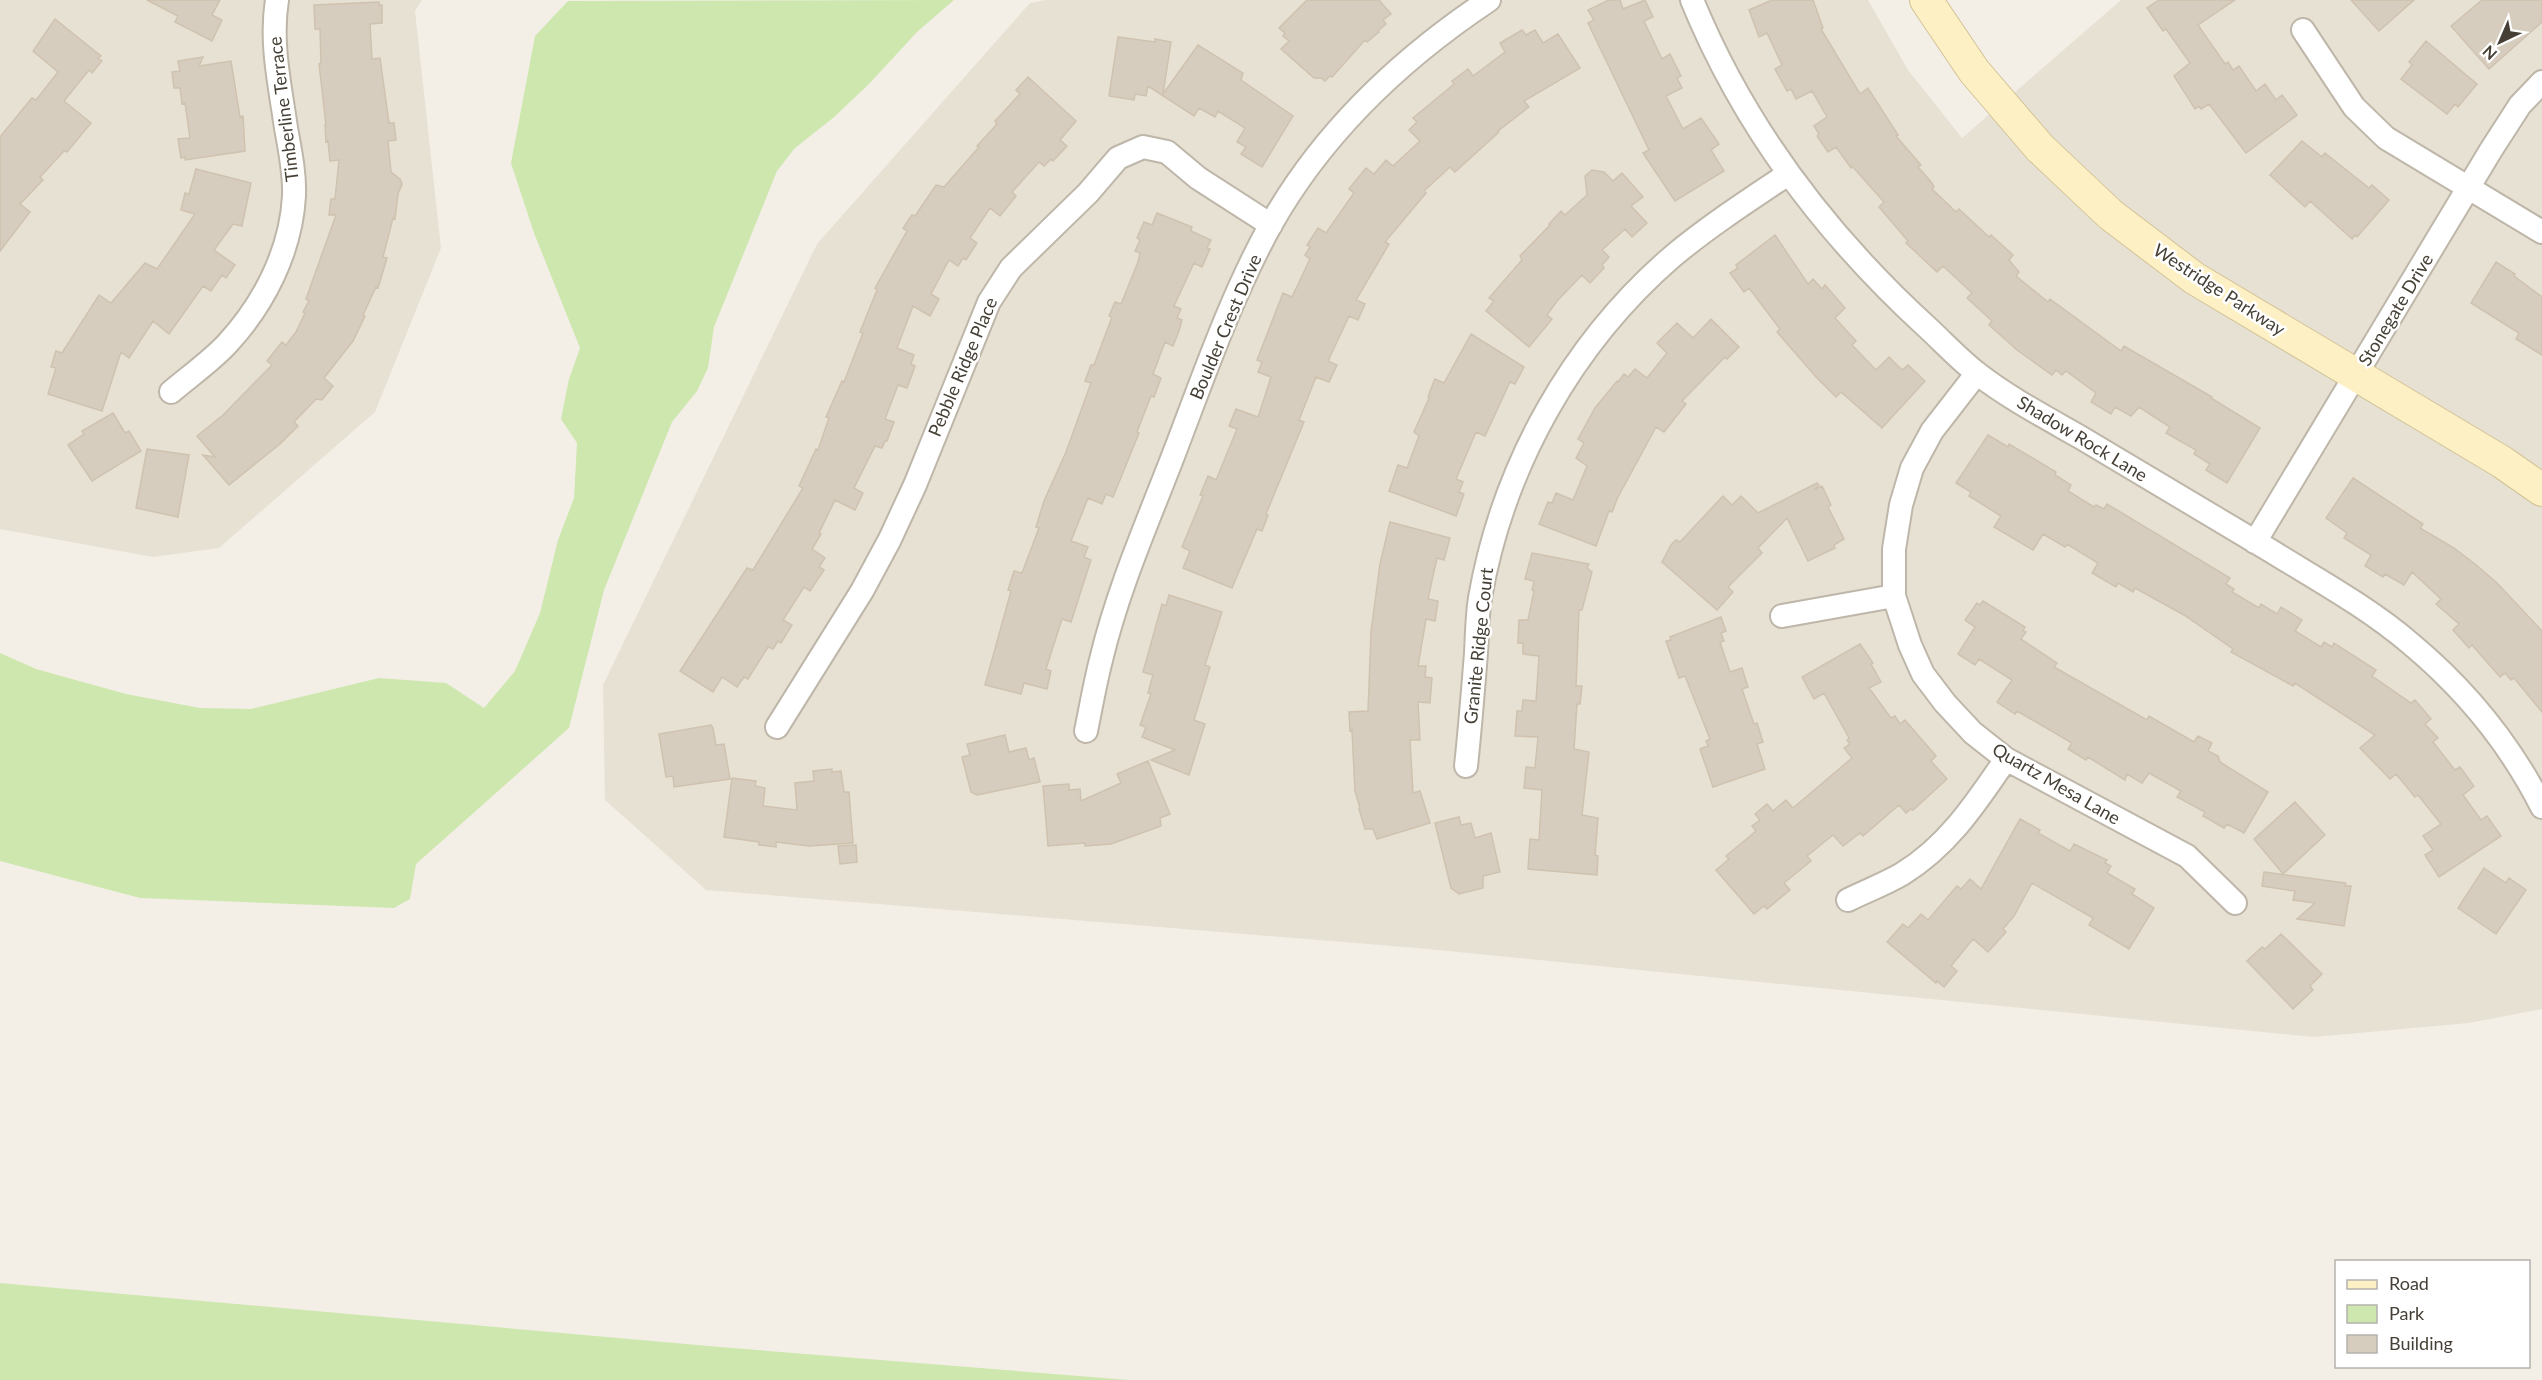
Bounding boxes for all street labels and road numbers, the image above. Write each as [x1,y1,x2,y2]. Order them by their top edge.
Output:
street label: Timberline Terrace [263,35,303,183]
street label: Westridge Parkway [2149,238,2290,340]
street label: Stonegate Drive [2353,249,2437,370]
street label: Boulder Crest Drive [1185,251,1266,403]
street label: Pebble Ridge Place [923,294,1001,440]
street label: Shadow Rock Lane [2013,391,2152,486]
street label: Granite Ridge Court [1459,566,1497,725]
street label: Quartz Mesa Lane [1989,738,2124,829]

